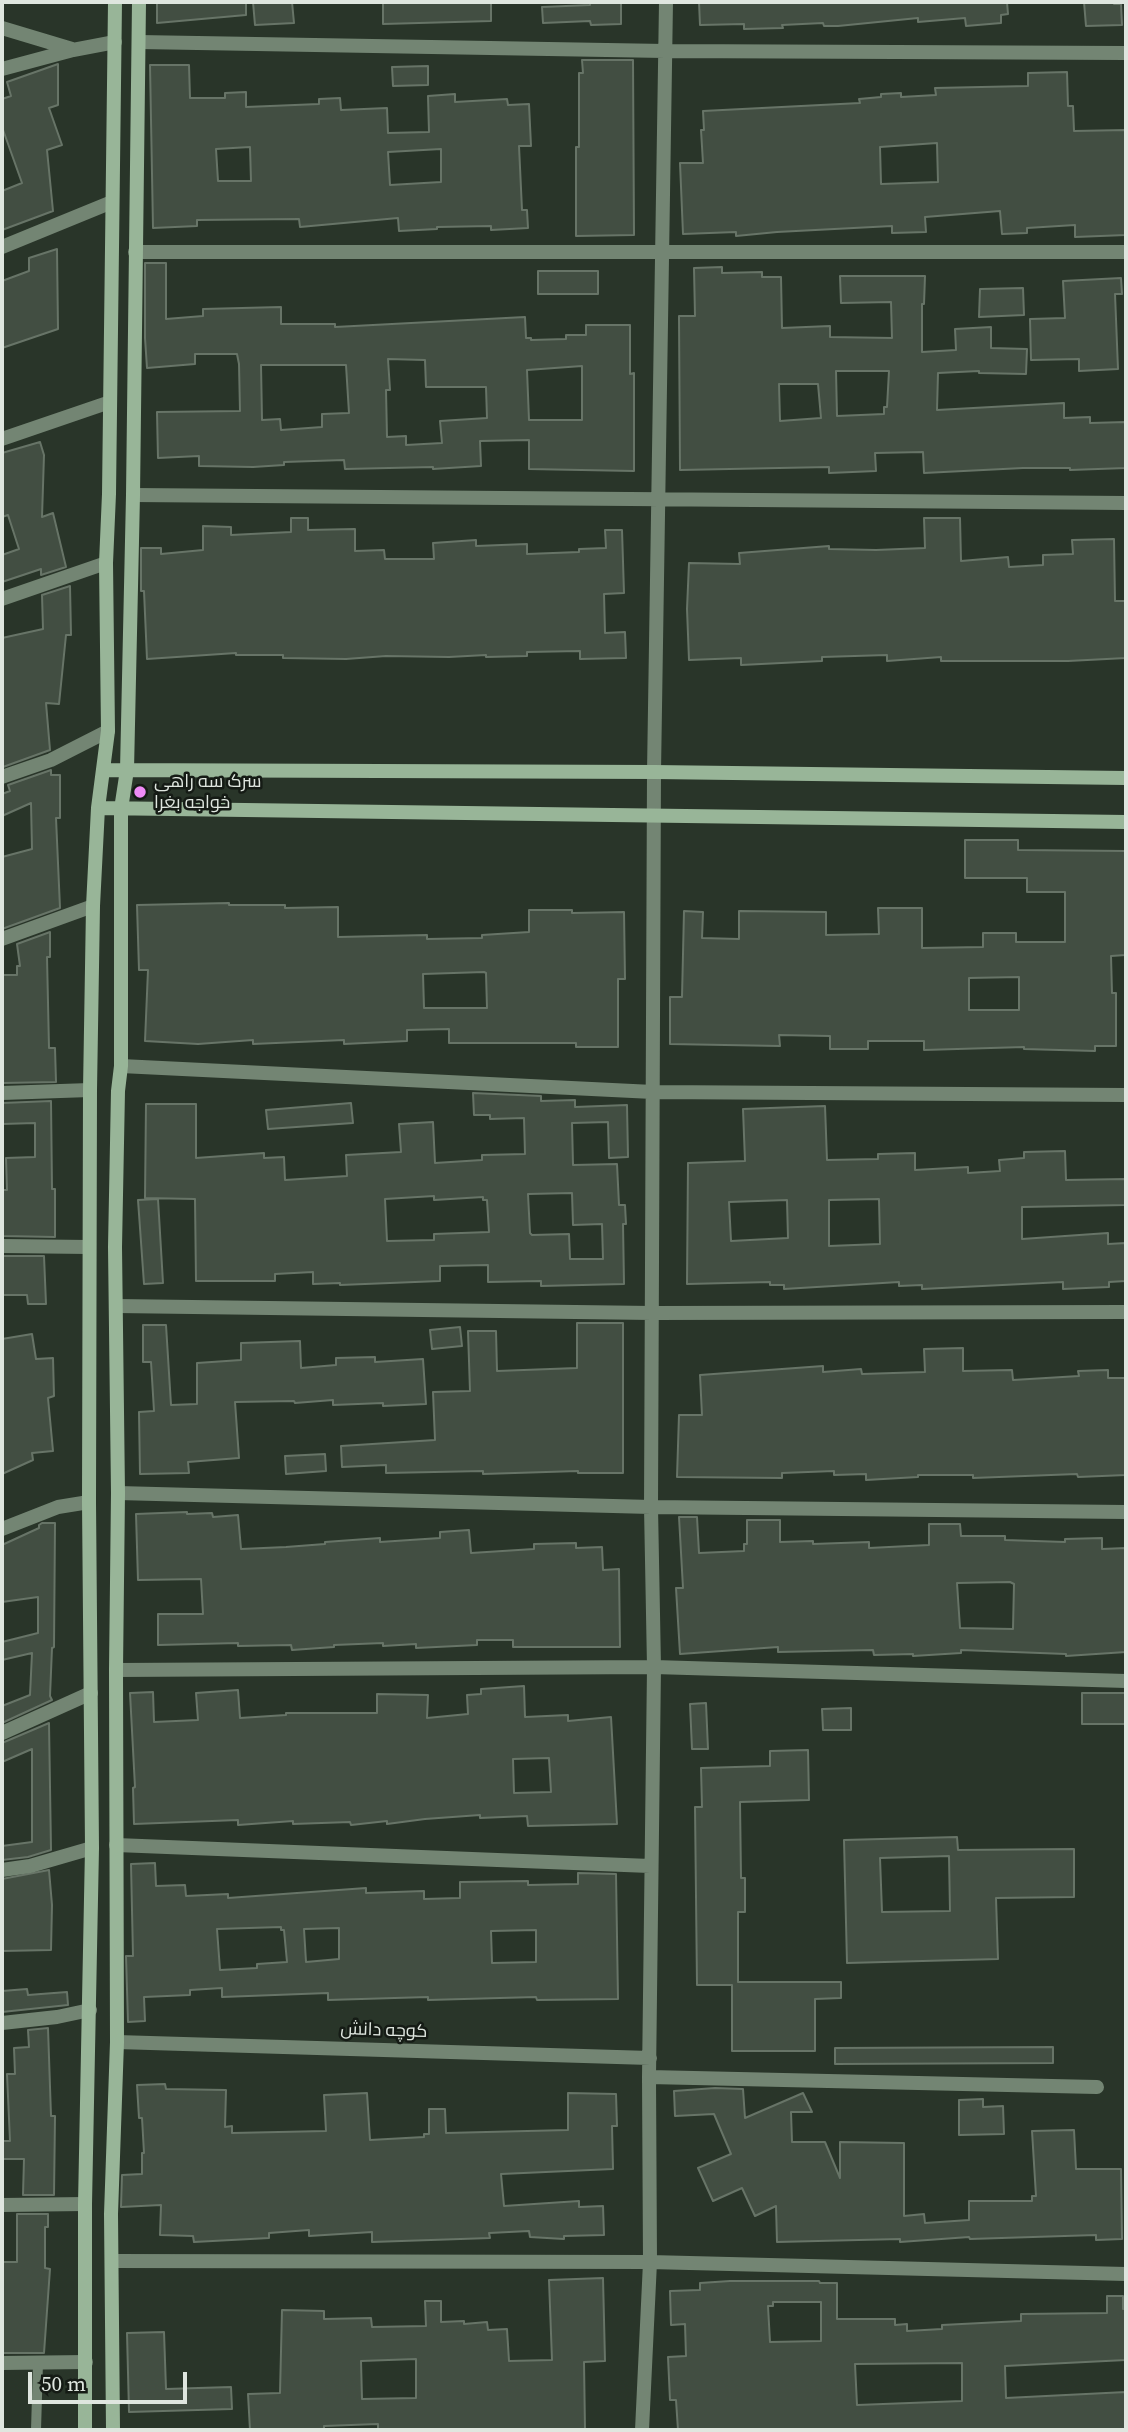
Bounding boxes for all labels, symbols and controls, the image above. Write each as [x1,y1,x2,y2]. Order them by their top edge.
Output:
place label: سرک سه راهی خواجه بغرا [154,771,262,814]
marker: سرک سه راهی خواجه بغرا [132,784,148,800]
street label: کوچه دانش [340,2019,428,2043]
scale bar [32,2358,191,2402]
text: 50 m [41,2369,86,2398]

